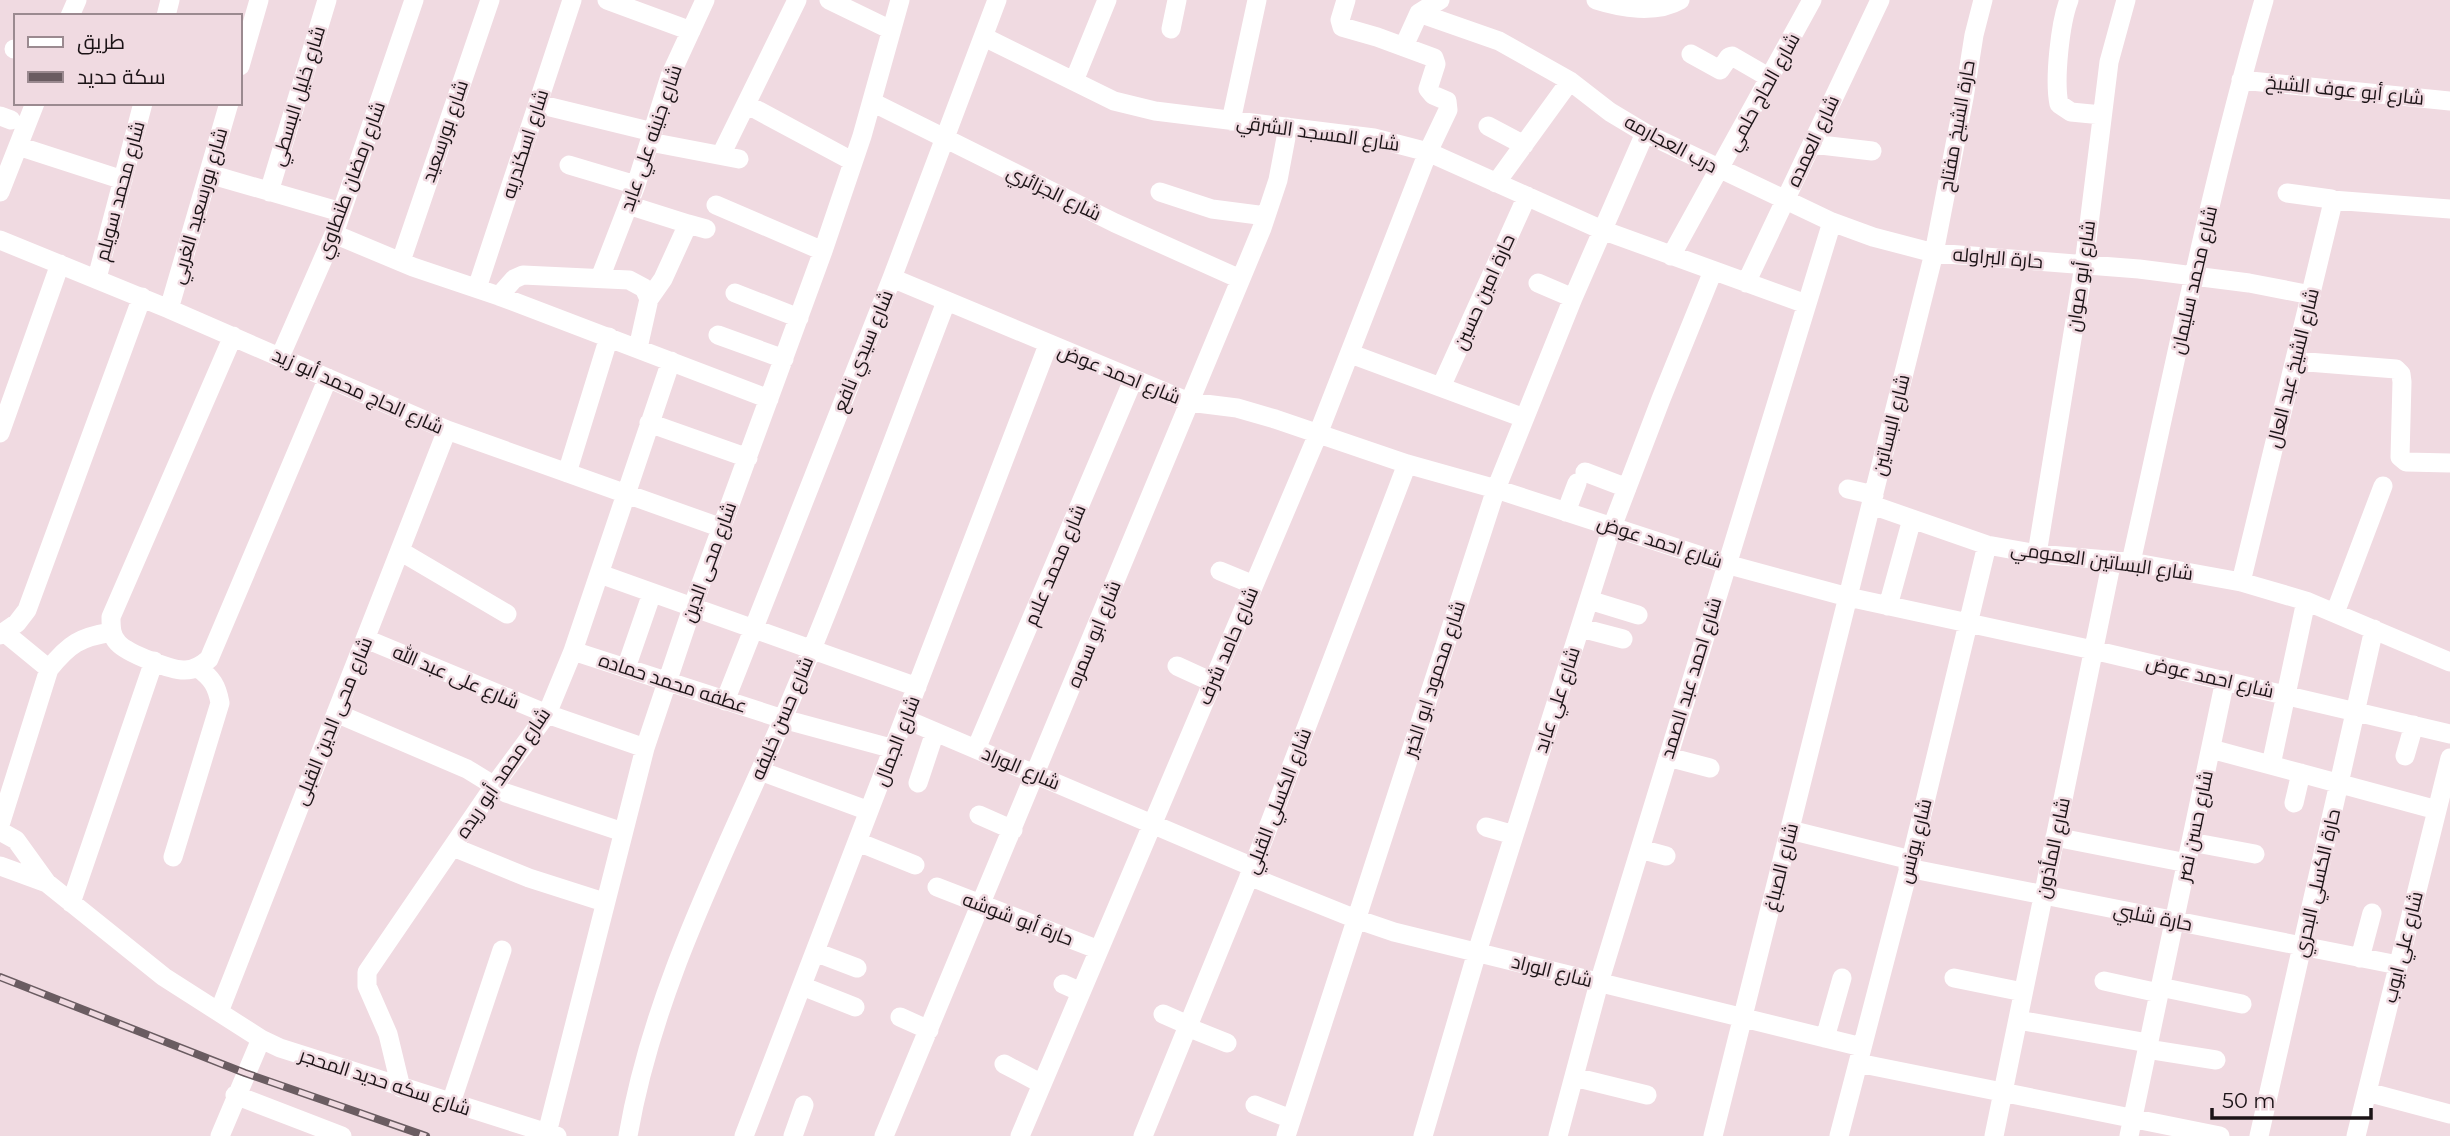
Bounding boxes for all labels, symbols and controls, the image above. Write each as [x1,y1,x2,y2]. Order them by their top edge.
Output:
legend [14,14,242,105]
street label: شارع خليل البسطي [266,23,333,170]
text: طريق [77,29,125,55]
street label: شارع الحاج حلمي [1721,29,1807,156]
street label: حارة الشيخ مفتاح [1934,59,1982,194]
street label: شارع جنينه علي عابد [615,62,690,215]
text: سكة حديد [77,64,166,89]
street label: شارع أبو عوف الشيخ [2265,70,2425,112]
street label: شارع بورسعيد [417,77,475,186]
street label: شارع اسكندريه [497,87,555,202]
street label: شارع العمده [1782,92,1846,191]
street label: شارع رمضان طنطاوي [312,98,393,263]
street label: شارع المسجد الشرقي [1235,110,1401,159]
street label: درب العجارمه [1621,110,1721,178]
street label: شارع محمد سويلم [90,119,152,264]
street label: شارع بورسعيد الغربي [166,125,235,288]
street label: شارع الجزائري [1002,160,1105,228]
street label: شارع محمد سليمان [2166,204,2224,357]
street label: شارع أبو صوان [2062,219,2102,333]
street label: حارة امين حسين [1448,231,1520,353]
street label: حارة البراوله [1952,243,2044,273]
street label: شارع الشيخ عبد العال [2262,286,2326,451]
street label: شارع سيدي نافع [828,287,901,416]
street label: شارع احمد عوض [1054,339,1184,411]
street label: شارع الحاج محمد أبو زيد [268,343,447,441]
street label: شارع البساتين [1867,372,1917,479]
street label: شارع محى الدين [677,499,743,626]
street label: شارع محمد علام [1019,501,1093,630]
street label: شارع احمد عوض [1594,511,1725,575]
street label: شارع البساتين العمومي [2009,537,2195,588]
street label: شارع ابو سمره [1062,577,1128,692]
street label: شارع حامد شرف [1193,584,1265,709]
street label: شارع احمد عبد الصمد [1656,595,1728,762]
street label: شارع محمود ابو الخير [1398,598,1472,761]
street label: شارع محى الدين القبلى [289,634,379,809]
street label: شارع على عبد الله [389,639,523,716]
street label: شارع علي عابد [1529,644,1588,757]
street label: عطفه محمد حماده [596,648,750,718]
street label: شارع احمد عوض [2143,651,2276,705]
street label: شارع حسن خليفه [746,653,820,784]
street label: شارع الجمال [869,693,927,790]
street label: شارع محمد أبو ريده [451,703,557,844]
street label: شارع الكسلي القبلي [1240,725,1319,878]
street label: شارع الوراد [978,741,1063,797]
street label: شارع حسن نصر [2172,768,2220,885]
street label: شارع المأذون [2031,795,2077,901]
street label: شارع يونس [1893,796,1939,886]
street label: حارة الكسلي البحري [2289,807,2348,960]
street label: شارع الصباغ [1759,821,1805,914]
street label: حارة أبو شوشه [959,887,1077,951]
street label: شارع علي ايوب [2378,889,2431,1006]
street label: حارة شلبي [2111,898,2194,939]
street label: شارع الوراد [1509,950,1595,994]
street label: شارع سكه حديد المحجر [295,1043,474,1122]
scale bar [2212,1076,2371,1120]
text: 50 m [2222,1088,2276,1113]

